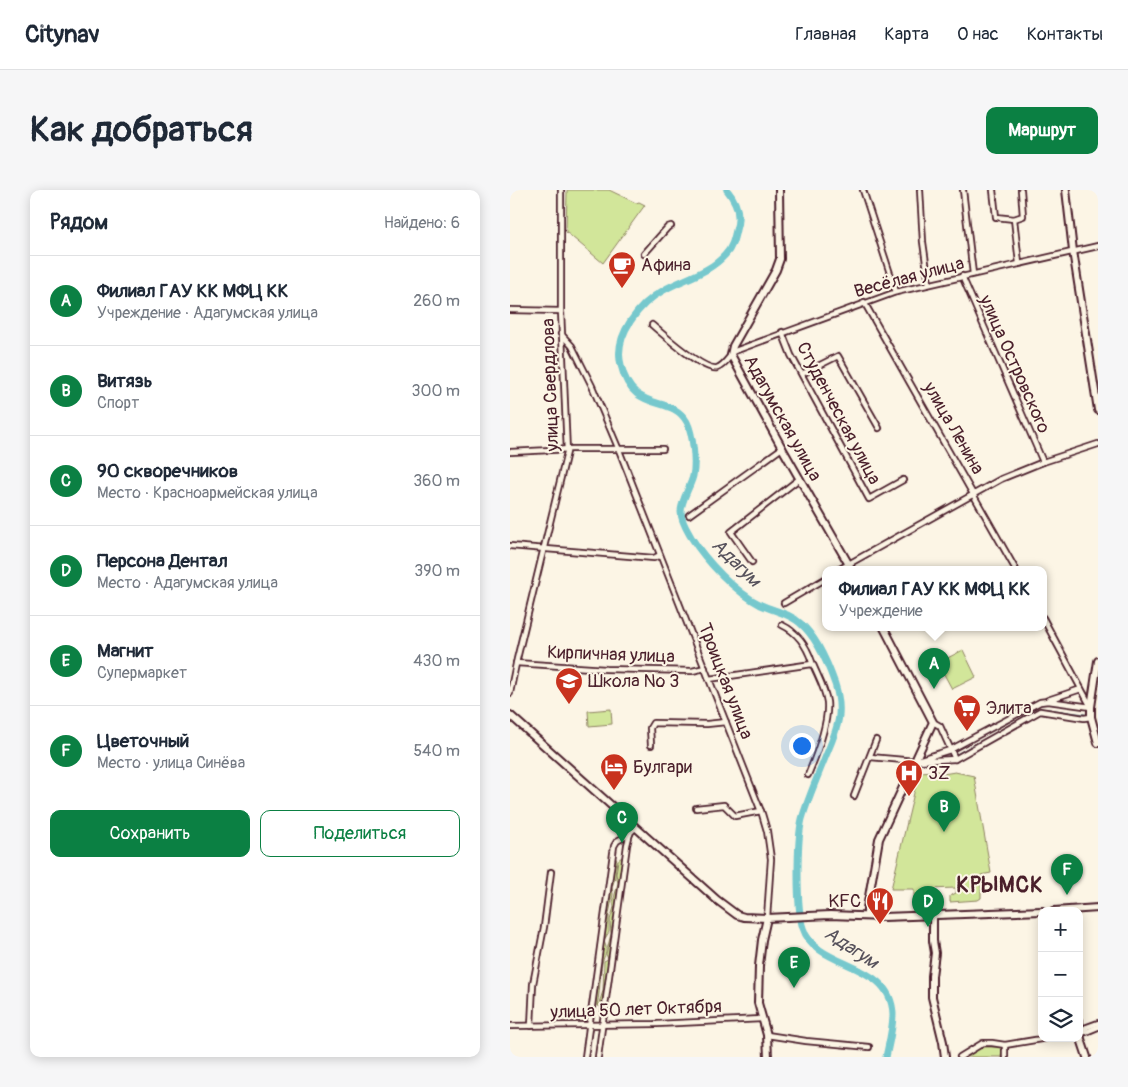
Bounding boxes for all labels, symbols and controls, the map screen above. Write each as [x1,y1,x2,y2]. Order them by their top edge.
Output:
text: Citynav [25,20,100,49]
text: Главная [795,23,856,46]
text: Карта [884,23,929,46]
text: О нас [957,23,999,46]
text: Контакты [1027,23,1103,46]
button: Маршрут [986,107,1098,154]
text: Как добраться [30,108,253,152]
text: Рядом [50,209,108,236]
text: Найдено: 6 [384,213,460,233]
cafe icon: Афина [607,250,637,289]
street label: Весёлая улица [852,252,967,303]
place label: Афина [641,254,691,277]
text: Филиал ГАУ КК МФЦ КК [97,279,288,303]
text: A [61,291,71,311]
text: 260 m [413,291,460,311]
street label: улица Островского [973,291,1055,437]
text: Учреждение · Адагумская улица [97,303,318,323]
street label: улица Свердлова [537,318,564,453]
street label: Студенческая улица [791,338,886,489]
street label: Адагумская улица [738,351,827,485]
text: Витязь [97,369,153,393]
street label: улица Ленина [917,377,989,478]
text: B [61,381,71,401]
text: 300 m [412,381,460,401]
text: Спорт [97,393,139,413]
text: 90 скворечников [97,459,238,483]
text: C [61,471,71,491]
text: 360 m [413,471,460,491]
text: Место · Красноармейская улица [97,483,318,503]
water label: Адагум [707,533,767,593]
text: Персона Дентал [97,549,228,573]
text: D [61,561,71,581]
text: 390 m [414,561,460,581]
popup [822,566,1047,631]
text: Место · Адагумская улица [97,573,278,593]
text: Филиал ГАУ КК МФЦ КК [839,577,1030,601]
text: Учреждение [839,601,923,621]
street label: Троицкая улица [693,620,758,742]
text: Магнит [97,639,153,663]
street label: Кирпичная улица [547,641,675,668]
pin: A [918,648,950,689]
text: E [62,651,70,671]
text: 430 m [413,651,460,671]
text: Супермаркет [97,663,187,683]
school or university icon: Школа № 3 [554,666,584,705]
place label: Школа № 3 [588,670,679,693]
supermarket icon: Элита [952,693,982,732]
place label: Элита [986,697,1032,720]
text: Цветочный [97,729,189,753]
your location [789,733,815,759]
text: F [61,741,71,761]
text: 540 m [413,741,460,761]
hotel icon: Булгари [599,752,629,791]
text: Место · улица Синёва [97,753,245,773]
place label: Булгари [633,756,692,779]
hospital icon: 3Z [894,758,924,797]
place label: 3Z [928,762,950,785]
pin: B [928,791,960,832]
pin: C [606,802,638,843]
button: Сохранить [50,810,250,857]
button: Поделиться [260,810,460,857]
pin: F [1051,854,1083,895]
district label: КРЫМСК [956,871,1044,899]
restaurant icon: KFC [865,886,895,925]
pin: D [912,886,944,927]
place label: KFC [828,890,861,913]
map controls [1038,907,1083,1042]
button: + [1038,907,1083,952]
water label: Адагум [820,922,884,975]
pin: E [778,947,810,988]
button: − [1038,952,1083,997]
street label: улица 50 лет Октября [549,995,722,1024]
button: layers [1038,997,1083,1042]

